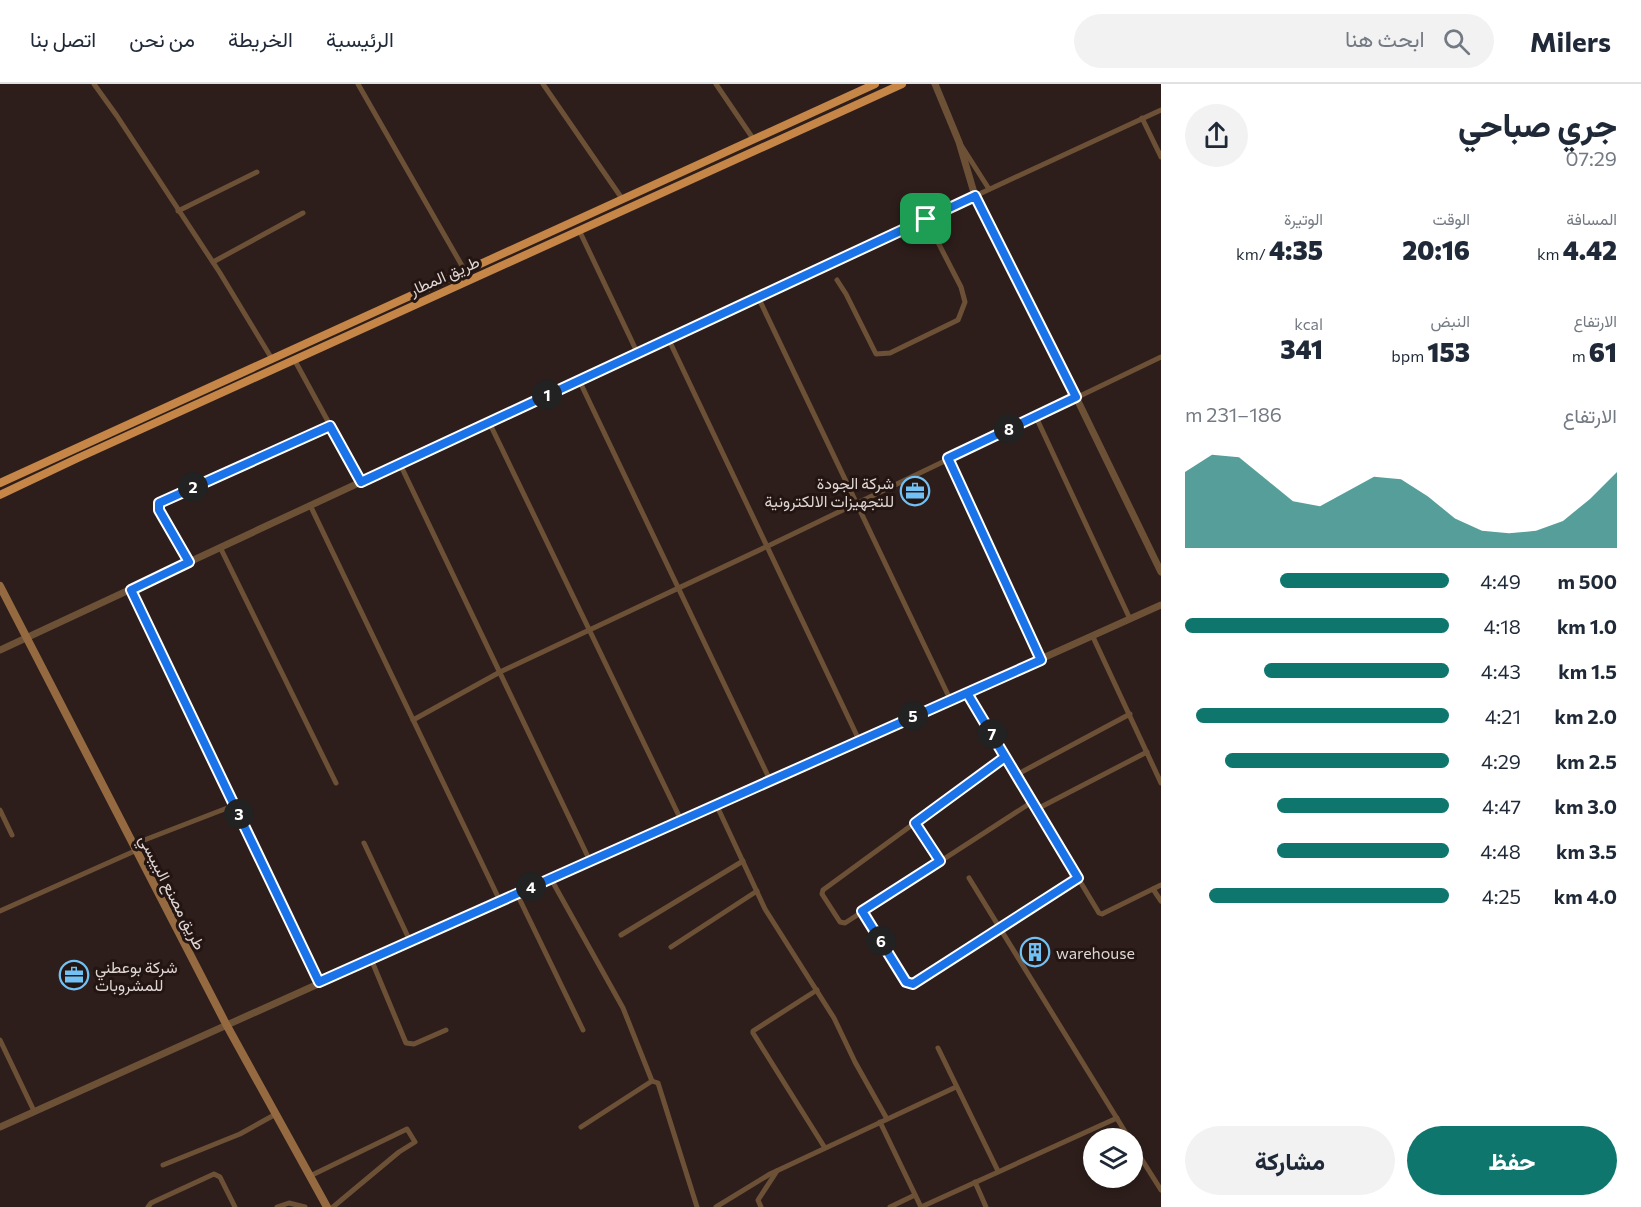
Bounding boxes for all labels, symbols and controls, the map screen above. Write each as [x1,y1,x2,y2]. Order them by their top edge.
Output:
search box [1074,14,1494,68]
text: Milers [1530,24,1611,58]
text: ابحث هنا [1345,25,1425,52]
icon: search [1440,25,1473,58]
text: اتصل بنا [30,26,96,51]
text: من نحن [129,26,195,51]
text: الخريطة [228,26,293,51]
text: الرئيسية [326,26,394,51]
text: جري صباحي [1458,103,1617,144]
button: share [1185,104,1248,167]
text: 07:29 [1566,146,1617,170]
pin [900,193,951,244]
icon: arrive [909,202,942,235]
text: الوتيرة [1284,209,1323,228]
text: الوقت [1432,209,1470,228]
text: المسافة [1566,209,1617,228]
text: 4:35 [1269,234,1323,265]
text: 20:16 [1402,234,1470,265]
text: 4.42 [1563,234,1617,265]
text: /km [1236,244,1269,263]
text: km [1537,244,1563,263]
street label: طريق المطار [405,251,483,301]
text: النبض [1430,311,1470,330]
text: الارتفاع [1574,311,1617,330]
text: kcal [1294,314,1323,333]
text: 341 [1280,333,1323,364]
text: 153 [1427,336,1470,367]
text: 61 [1589,336,1617,367]
text: bpm [1391,346,1427,365]
text: m [1572,346,1589,365]
pin: 1 [532,380,562,410]
text: 1 [543,385,551,404]
text: 186–231 m [1185,402,1282,426]
text: الارتفاع [1563,403,1617,427]
pin: 8 [994,414,1024,444]
text: 8 [1004,419,1014,438]
pin: 2 [178,472,208,502]
place label: شركة الجودة للتجهيزات الالكترونية [764,473,894,512]
office icon: شركة الجودة للتجهيزات الالكترونية [899,475,931,507]
text: 2 [188,477,198,496]
text: 4:49 [1480,569,1521,593]
text: 500 m [1557,569,1617,593]
text: 4:18 [1484,614,1521,638]
text: 1.0 km [1557,614,1617,638]
text: 4:43 [1481,659,1521,683]
text: 1.5 km [1558,659,1617,683]
pin: 5 [898,701,928,731]
text: 4:21 [1485,704,1521,728]
text: 2.0 km [1555,704,1617,728]
text: 5 [908,706,918,725]
pin: 7 [977,719,1007,749]
text: 7 [988,724,996,743]
text: 4:29 [1481,749,1521,773]
text: 2.5 km [1556,749,1617,773]
text: 4:47 [1482,794,1521,818]
text: 3.0 km [1555,794,1617,818]
pin: 3 [224,799,254,829]
text: 3 [234,804,244,823]
street label: طريق مصنع البيبسي [131,831,210,955]
text: 4:48 [1480,839,1521,863]
text: 3.5 km [1556,839,1617,863]
pin: 4 [516,872,546,902]
text: 4 [526,877,536,896]
text: 4:25 [1482,884,1521,908]
text: 4.0 km [1554,884,1617,908]
pin: 6 [866,926,896,956]
text: 6 [876,931,886,950]
building icon: warehouse [1019,936,1051,968]
place label: warehouse [1056,943,1135,962]
place label: شركة بوعطني للمشروبات [95,957,178,996]
office icon: شركة بوعطني للمشروبات [58,959,90,991]
button: مشاركة [1185,1126,1395,1195]
button: حفظ [1407,1126,1617,1195]
map controls [1083,1128,1143,1188]
button: layers [1083,1128,1143,1188]

